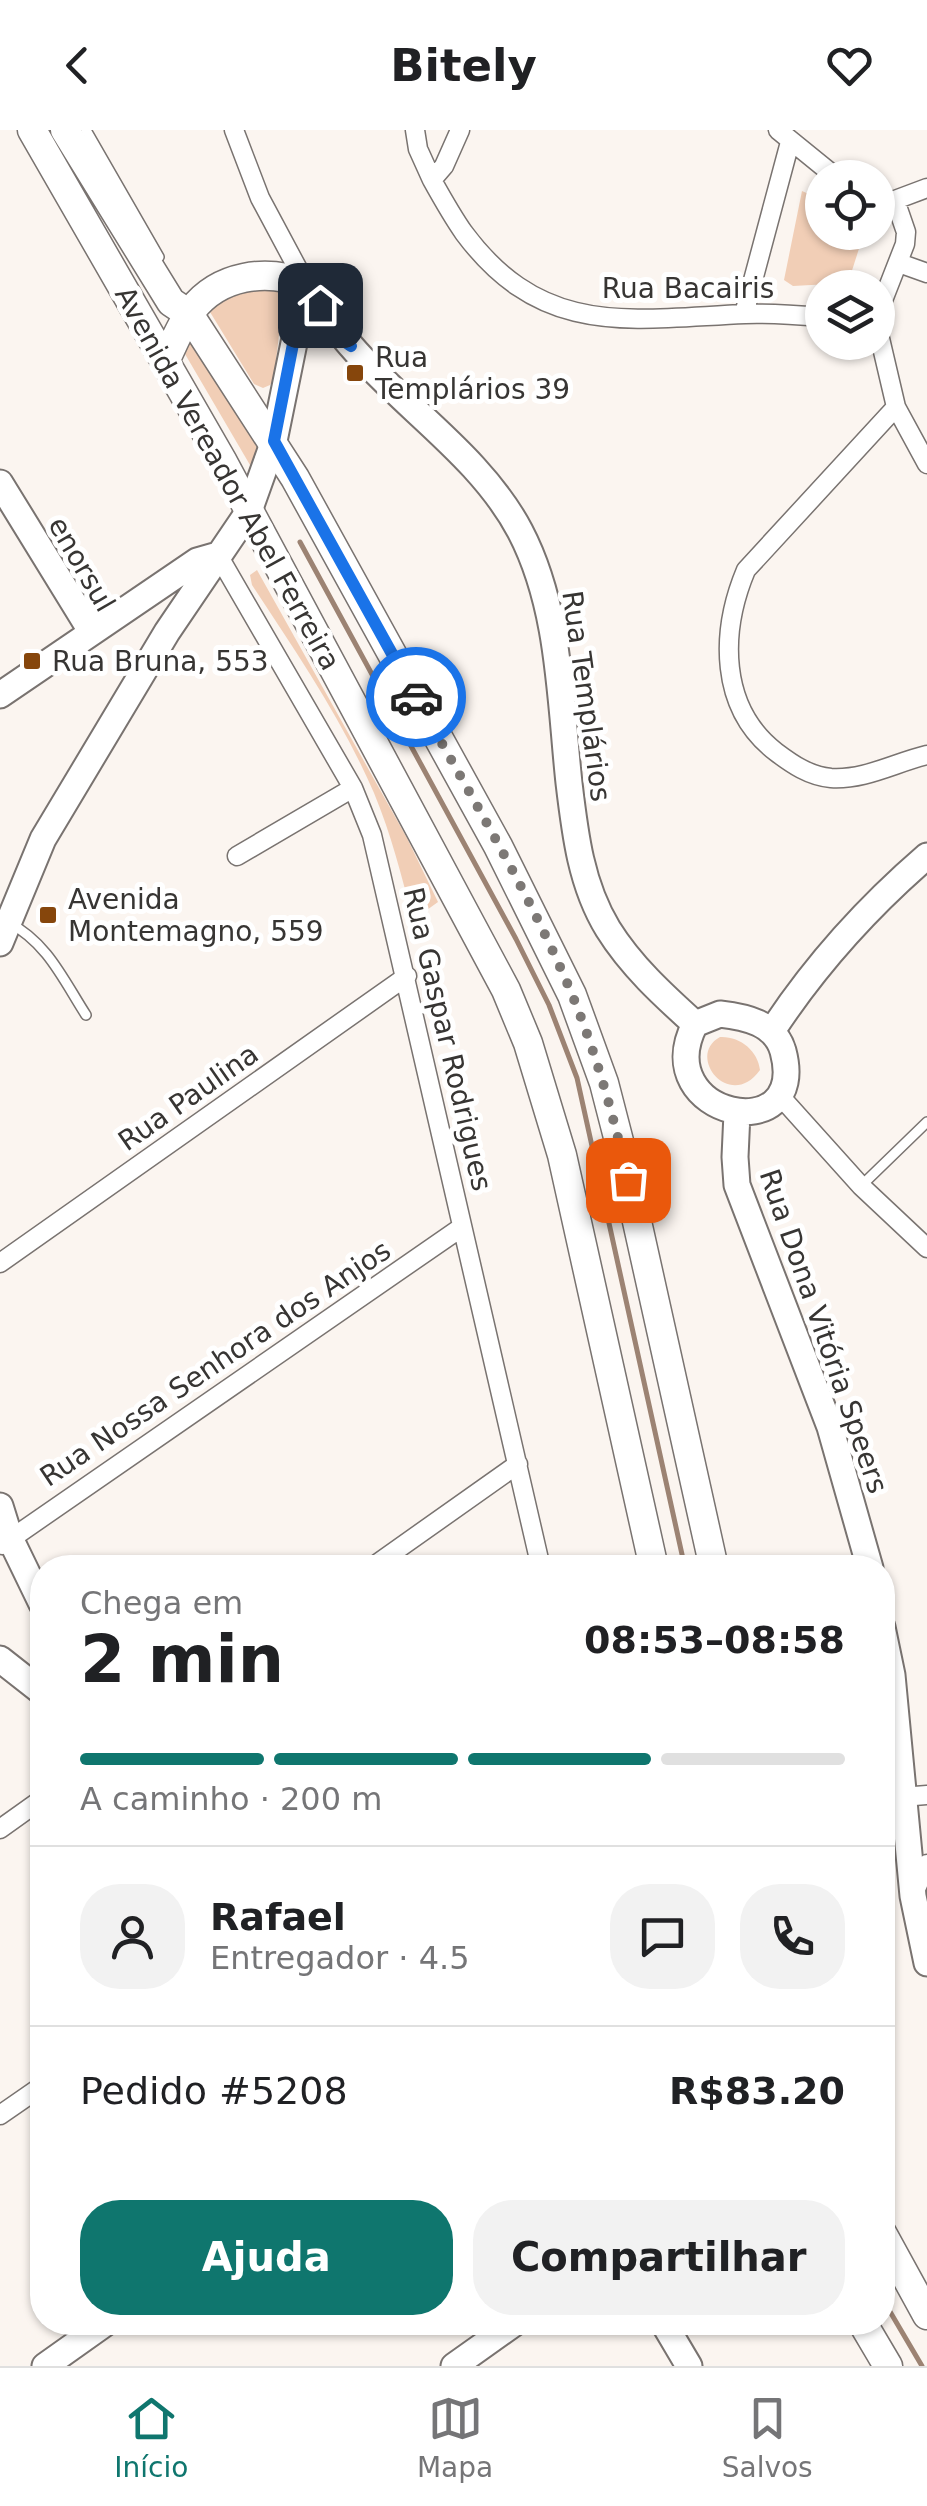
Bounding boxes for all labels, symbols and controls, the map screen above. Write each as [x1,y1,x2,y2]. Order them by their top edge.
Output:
icon: back [50,38,105,93]
icon: heart [822,38,877,93]
text: Bitely [390,39,537,92]
map controls [805,160,895,360]
button: locate [805,160,895,250]
pin [278,263,363,348]
button: layers [805,270,895,360]
street label: Rua Bacairis [602,272,774,305]
icon: home [293,278,348,333]
street label: Avenida Vereador Abel Ferreira [108,281,347,676]
place label: Rua Templários 39 [374,341,570,406]
marker: Rua Templários 39 [344,362,366,384]
street label: enorsul [41,511,122,617]
street label: Rua Templários [555,589,618,804]
place label: Rua Bruna, 553 [52,645,269,678]
courier [366,647,466,747]
marker: Rua Bruna, 553 [21,650,43,672]
icon: car [389,670,444,725]
place label: Avenida Montemagno, 559 [68,883,324,948]
street label: Rua Gaspar Rodrigues [397,884,499,1194]
marker: Avenida Montemagno, 559 [37,904,59,926]
street label: Rua Paulina [112,1037,265,1158]
pin [586,1138,671,1223]
icon: bag [601,1153,656,1208]
street label: Rua Dona Vitória Speers [753,1165,895,1497]
street label: Rua Nossa Senhora dos Anjos [34,1234,397,1493]
text: Chega em [80,1584,243,1622]
text: 08:53–08:58 [584,1618,845,1662]
text: 2 min [80,1622,284,1697]
text: A caminho · 200 m [80,1780,382,1818]
button: person [80,1884,185,1989]
button: chat [610,1884,715,1989]
button: phone [740,1884,845,1989]
text: Rafael [210,1895,346,1939]
text: Entregador · 4.5 [210,1939,470,1977]
text: Pedido #5208 [80,2069,348,2113]
text: R$83.20 [669,2069,845,2113]
button: Ajuda [80,2200,453,2315]
button: Compartilhar [473,2200,845,2315]
tab: Início [114,2391,188,2484]
tab: Mapa [417,2391,493,2484]
tab: Salvos [722,2391,813,2484]

